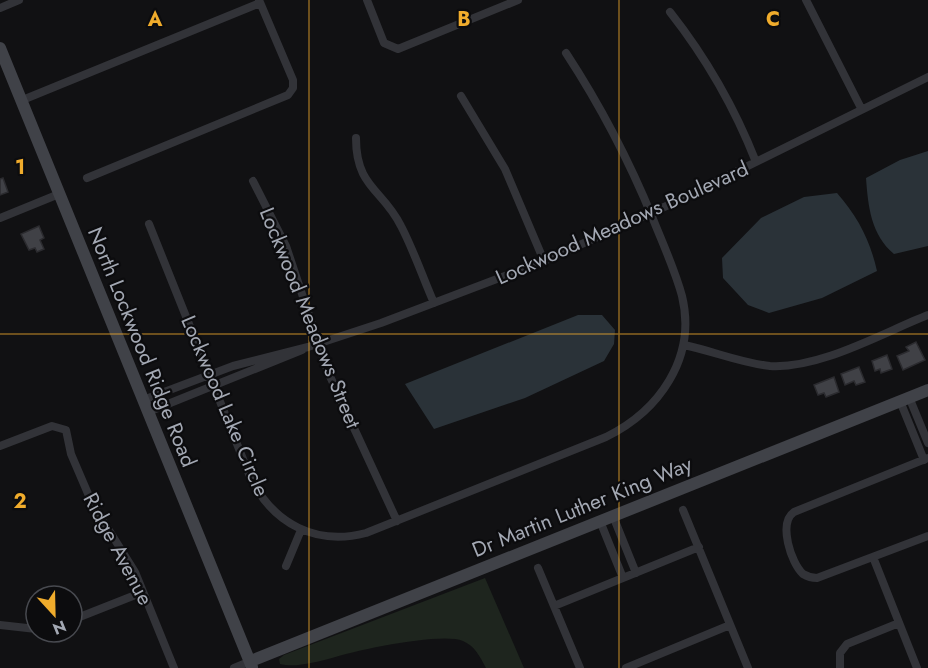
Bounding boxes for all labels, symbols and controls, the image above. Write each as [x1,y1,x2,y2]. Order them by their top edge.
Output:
text: A [147,5,163,34]
text: B [457,5,471,34]
text: C [766,5,780,34]
text: 1 [15,153,25,182]
street label: Lockwood Meadows Boulevard [491,154,753,292]
street label: Lockwood Meadows Street [252,203,368,433]
street label: North Lockwood Ridge Road [80,222,204,472]
street label: Lockwood Lake Circle [173,311,277,501]
street label: Dr Martin Luther King Way [467,449,697,565]
text: 2 [13,487,27,516]
street label: Ridge Avenue [76,487,160,611]
north arrow [24,584,84,644]
text: N [49,614,70,640]

